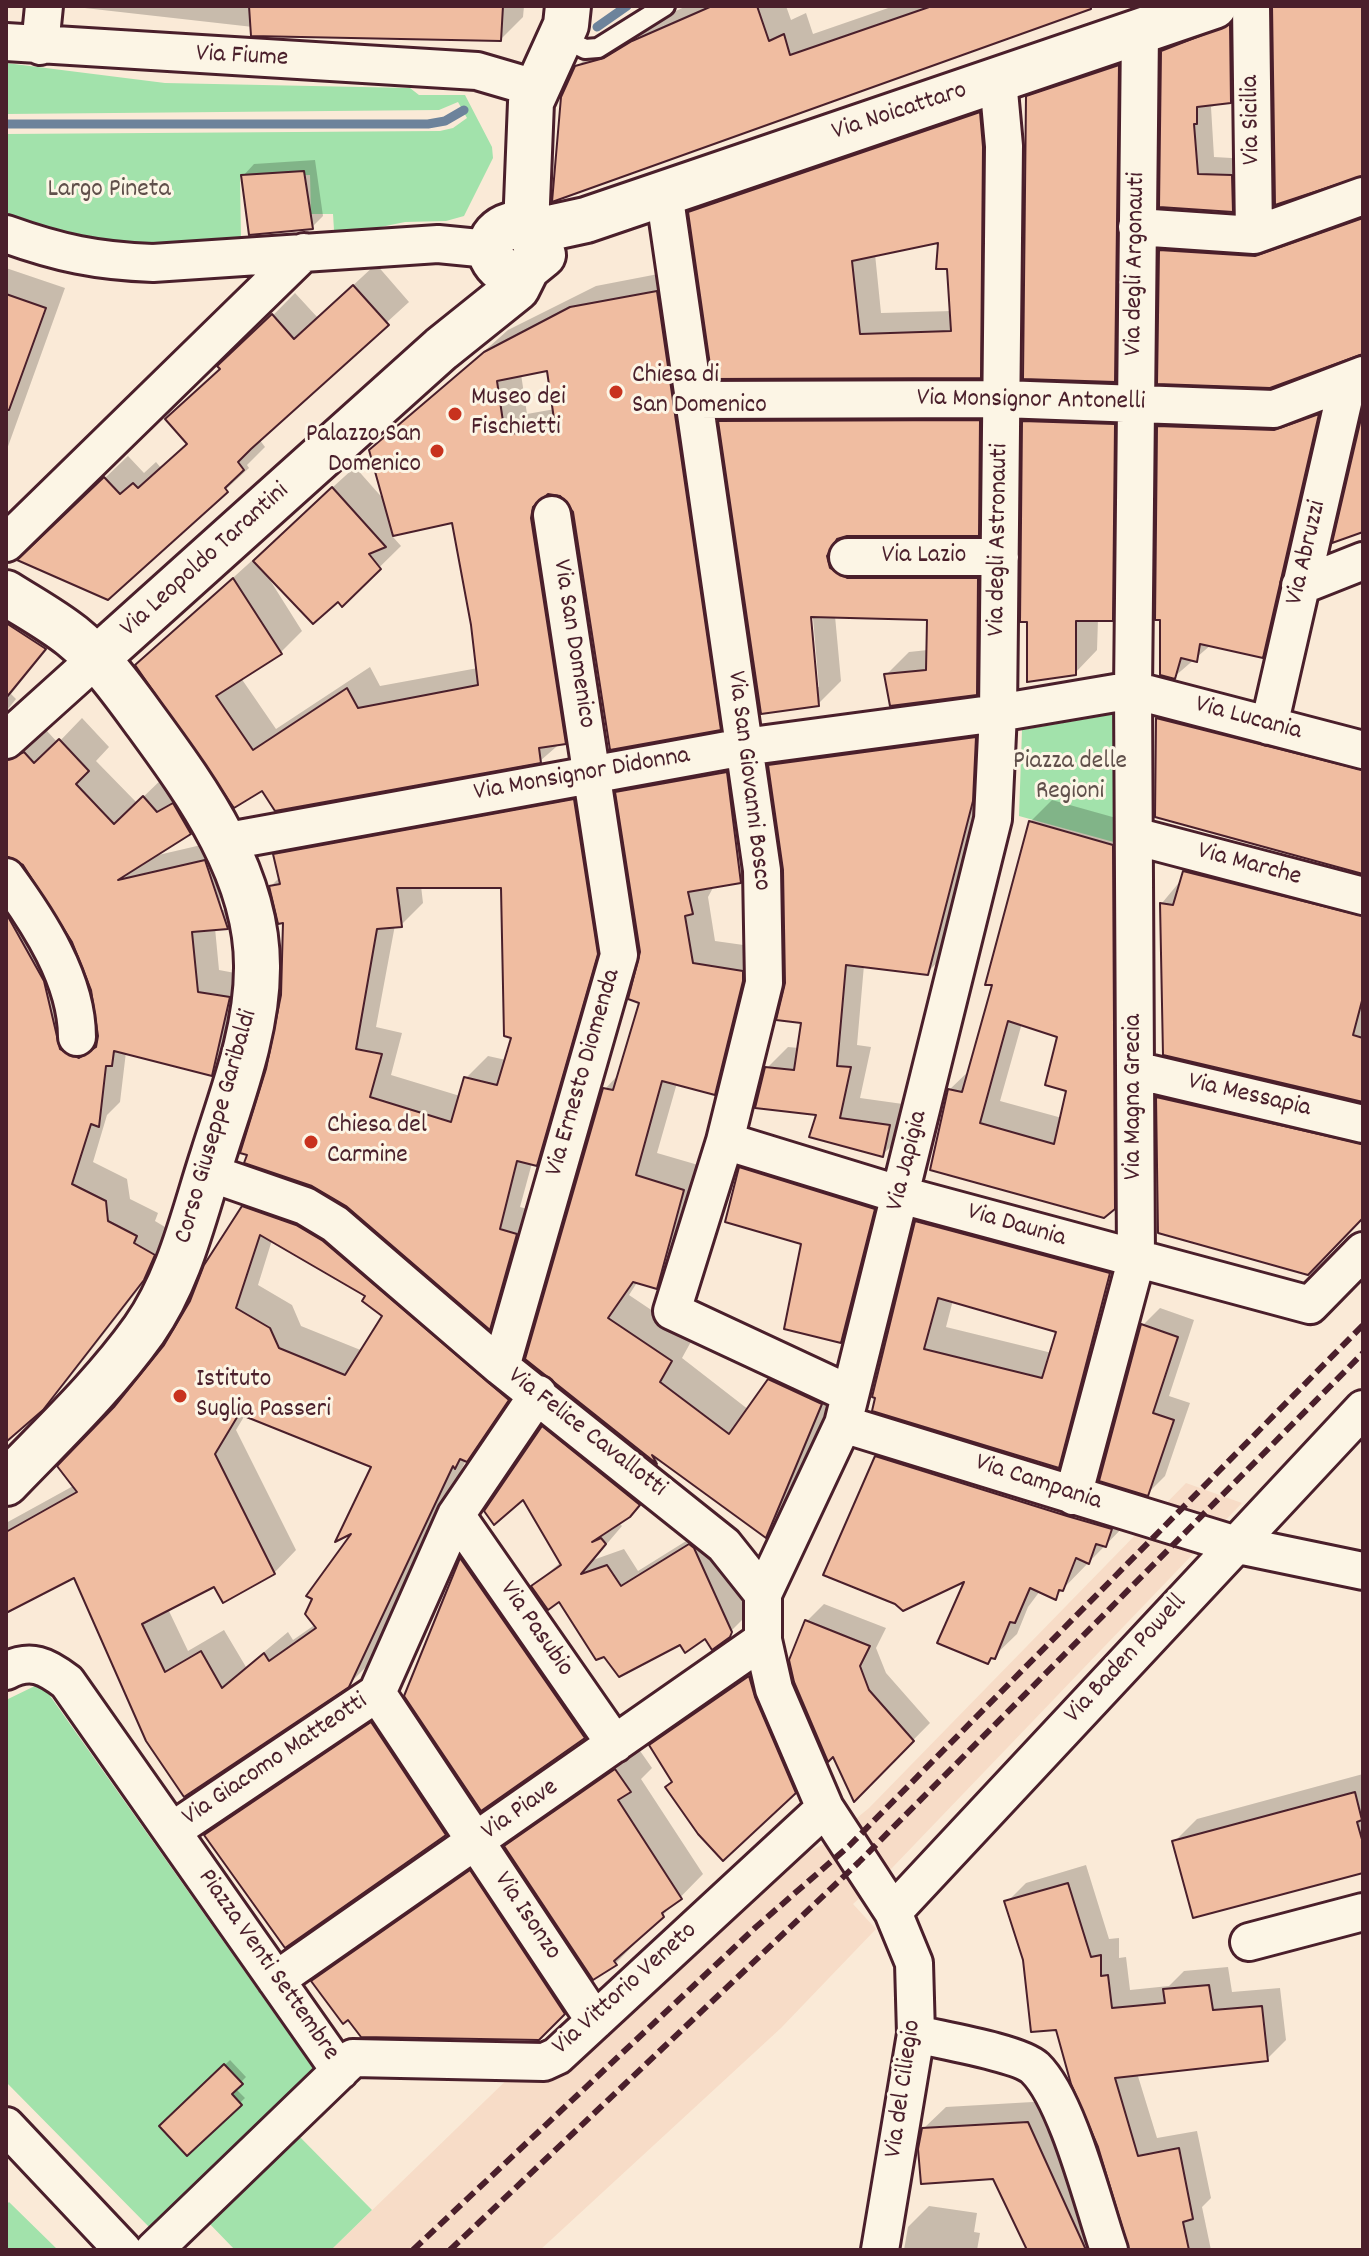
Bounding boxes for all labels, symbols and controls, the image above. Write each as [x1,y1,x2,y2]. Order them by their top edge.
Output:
street label: Via Fiume [195,40,289,76]
street label: Via Sicilia [1237,75,1269,165]
street label: Via Noicattaro [829,77,971,149]
street label: Via degli Argonauti [1120,172,1154,356]
park label: Largo Pineta [47,175,171,207]
place label: Chiesa di San Domenico [632,361,767,422]
place label: Museo dei Fischietti [471,383,566,444]
marker: Chiesa di San Domenico [607,383,625,401]
street label: Via Monsignor Antonelli [917,384,1145,420]
marker: Museo dei Fischietti [446,405,464,423]
place label: Palazzo San Domenico [306,420,421,482]
marker: Palazzo San Domenico [428,442,446,460]
street label: Via degli Astronauti [983,443,1017,637]
street label: Via Leopoldo Tarantini [115,477,297,645]
street label: Via Abruzzi [1281,498,1335,608]
street label: Via Lazio [882,541,966,573]
street label: Via San Domenico [543,558,601,730]
street label: Via San Giovanni Bosco [718,669,776,893]
street label: Via Lucania [1191,691,1305,749]
street label: Via Monsignor Didonna [472,742,692,810]
park label: Piazza delle Regioni [1013,747,1127,808]
street label: Via Marche [1194,837,1304,895]
street label: Via Ernesto Diomenda [541,966,629,1180]
street label: Corso Giuseppe Garibaldi [170,1007,266,1247]
street label: Via Magna Grecia [1119,1014,1151,1180]
street label: Via Messapia [1185,1068,1313,1126]
street label: Via Japigia [882,1108,936,1214]
place label: Chiesa del Carmine [327,1111,427,1172]
marker: Chiesa del Carmine [302,1133,320,1151]
street label: Via Daunia [963,1198,1069,1256]
street label: Via Felice Cavallotti [500,1362,672,1506]
place label: Istituto Suglia Passeri [196,1365,331,1426]
marker: Istituto Suglia Passeri [171,1387,189,1405]
street label: Via Campania [971,1449,1105,1519]
street label: Via Pasubio [491,1576,579,1684]
street label: Via Baden Powell [1059,1589,1195,1731]
street label: Via Giacomo Matteotti [178,1688,374,1834]
street label: Via Piave [477,1773,565,1849]
street label: Piazza Venti Settembre [189,1864,345,2068]
street label: Via Isonzo [485,1867,567,1967]
street label: Via Vittorio Veneto [547,1917,705,2063]
street label: Via del Ciliegio [880,2018,930,2160]

